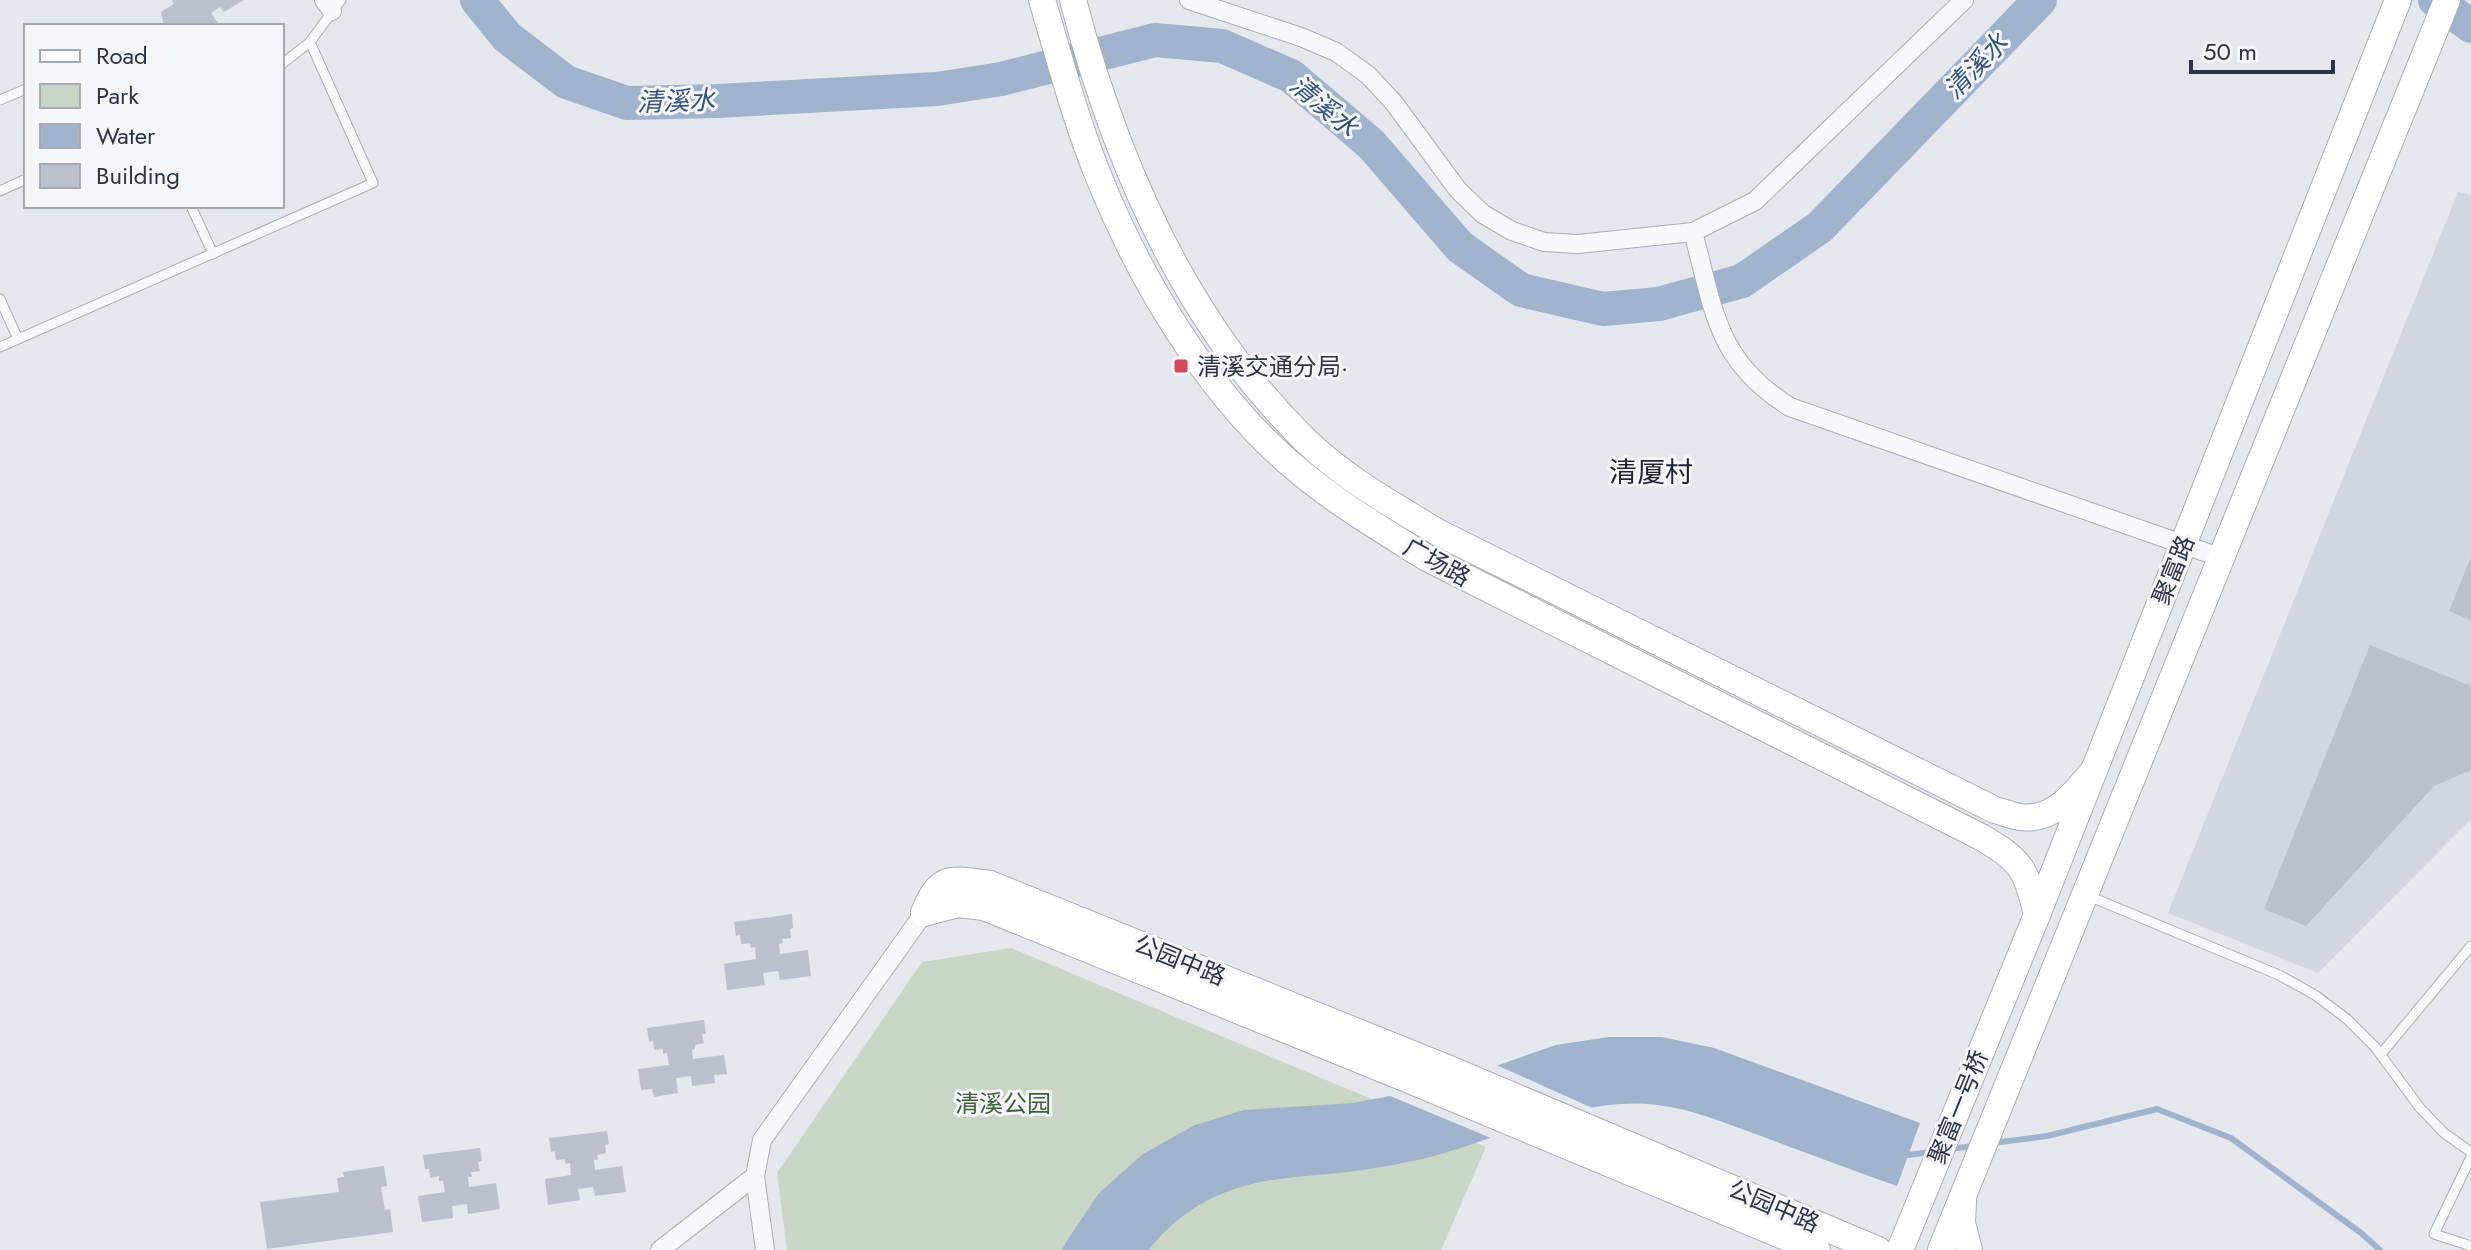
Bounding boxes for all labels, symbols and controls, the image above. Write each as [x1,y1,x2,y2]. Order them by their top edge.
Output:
legend [24,24,284,208]
water label: 清溪水 [1935,24,2017,107]
scale bar [2191,24,2333,74]
text: 50 m [2203,34,2257,69]
text: Road [96,38,148,73]
water label: 清溪水 [1282,66,1367,146]
text: Park [96,78,139,113]
water label: 清溪水 [636,81,717,121]
text: Water [96,118,156,153]
text: Building [96,158,180,193]
place label: 清溪交通分局· [1197,349,1348,384]
marker: 清溪交通分局· [1172,357,1190,375]
district label: 清厦村 [1609,452,1693,493]
street label: 广场路 [1397,529,1477,595]
street label: 聚富路 [2143,530,2203,610]
street label: 公园中路 [1129,926,1231,994]
street label: 聚富一号桥 [1919,1045,1997,1169]
park label: 清溪公园 [955,1086,1051,1121]
street label: 公园中路 [1723,1171,1825,1241]

